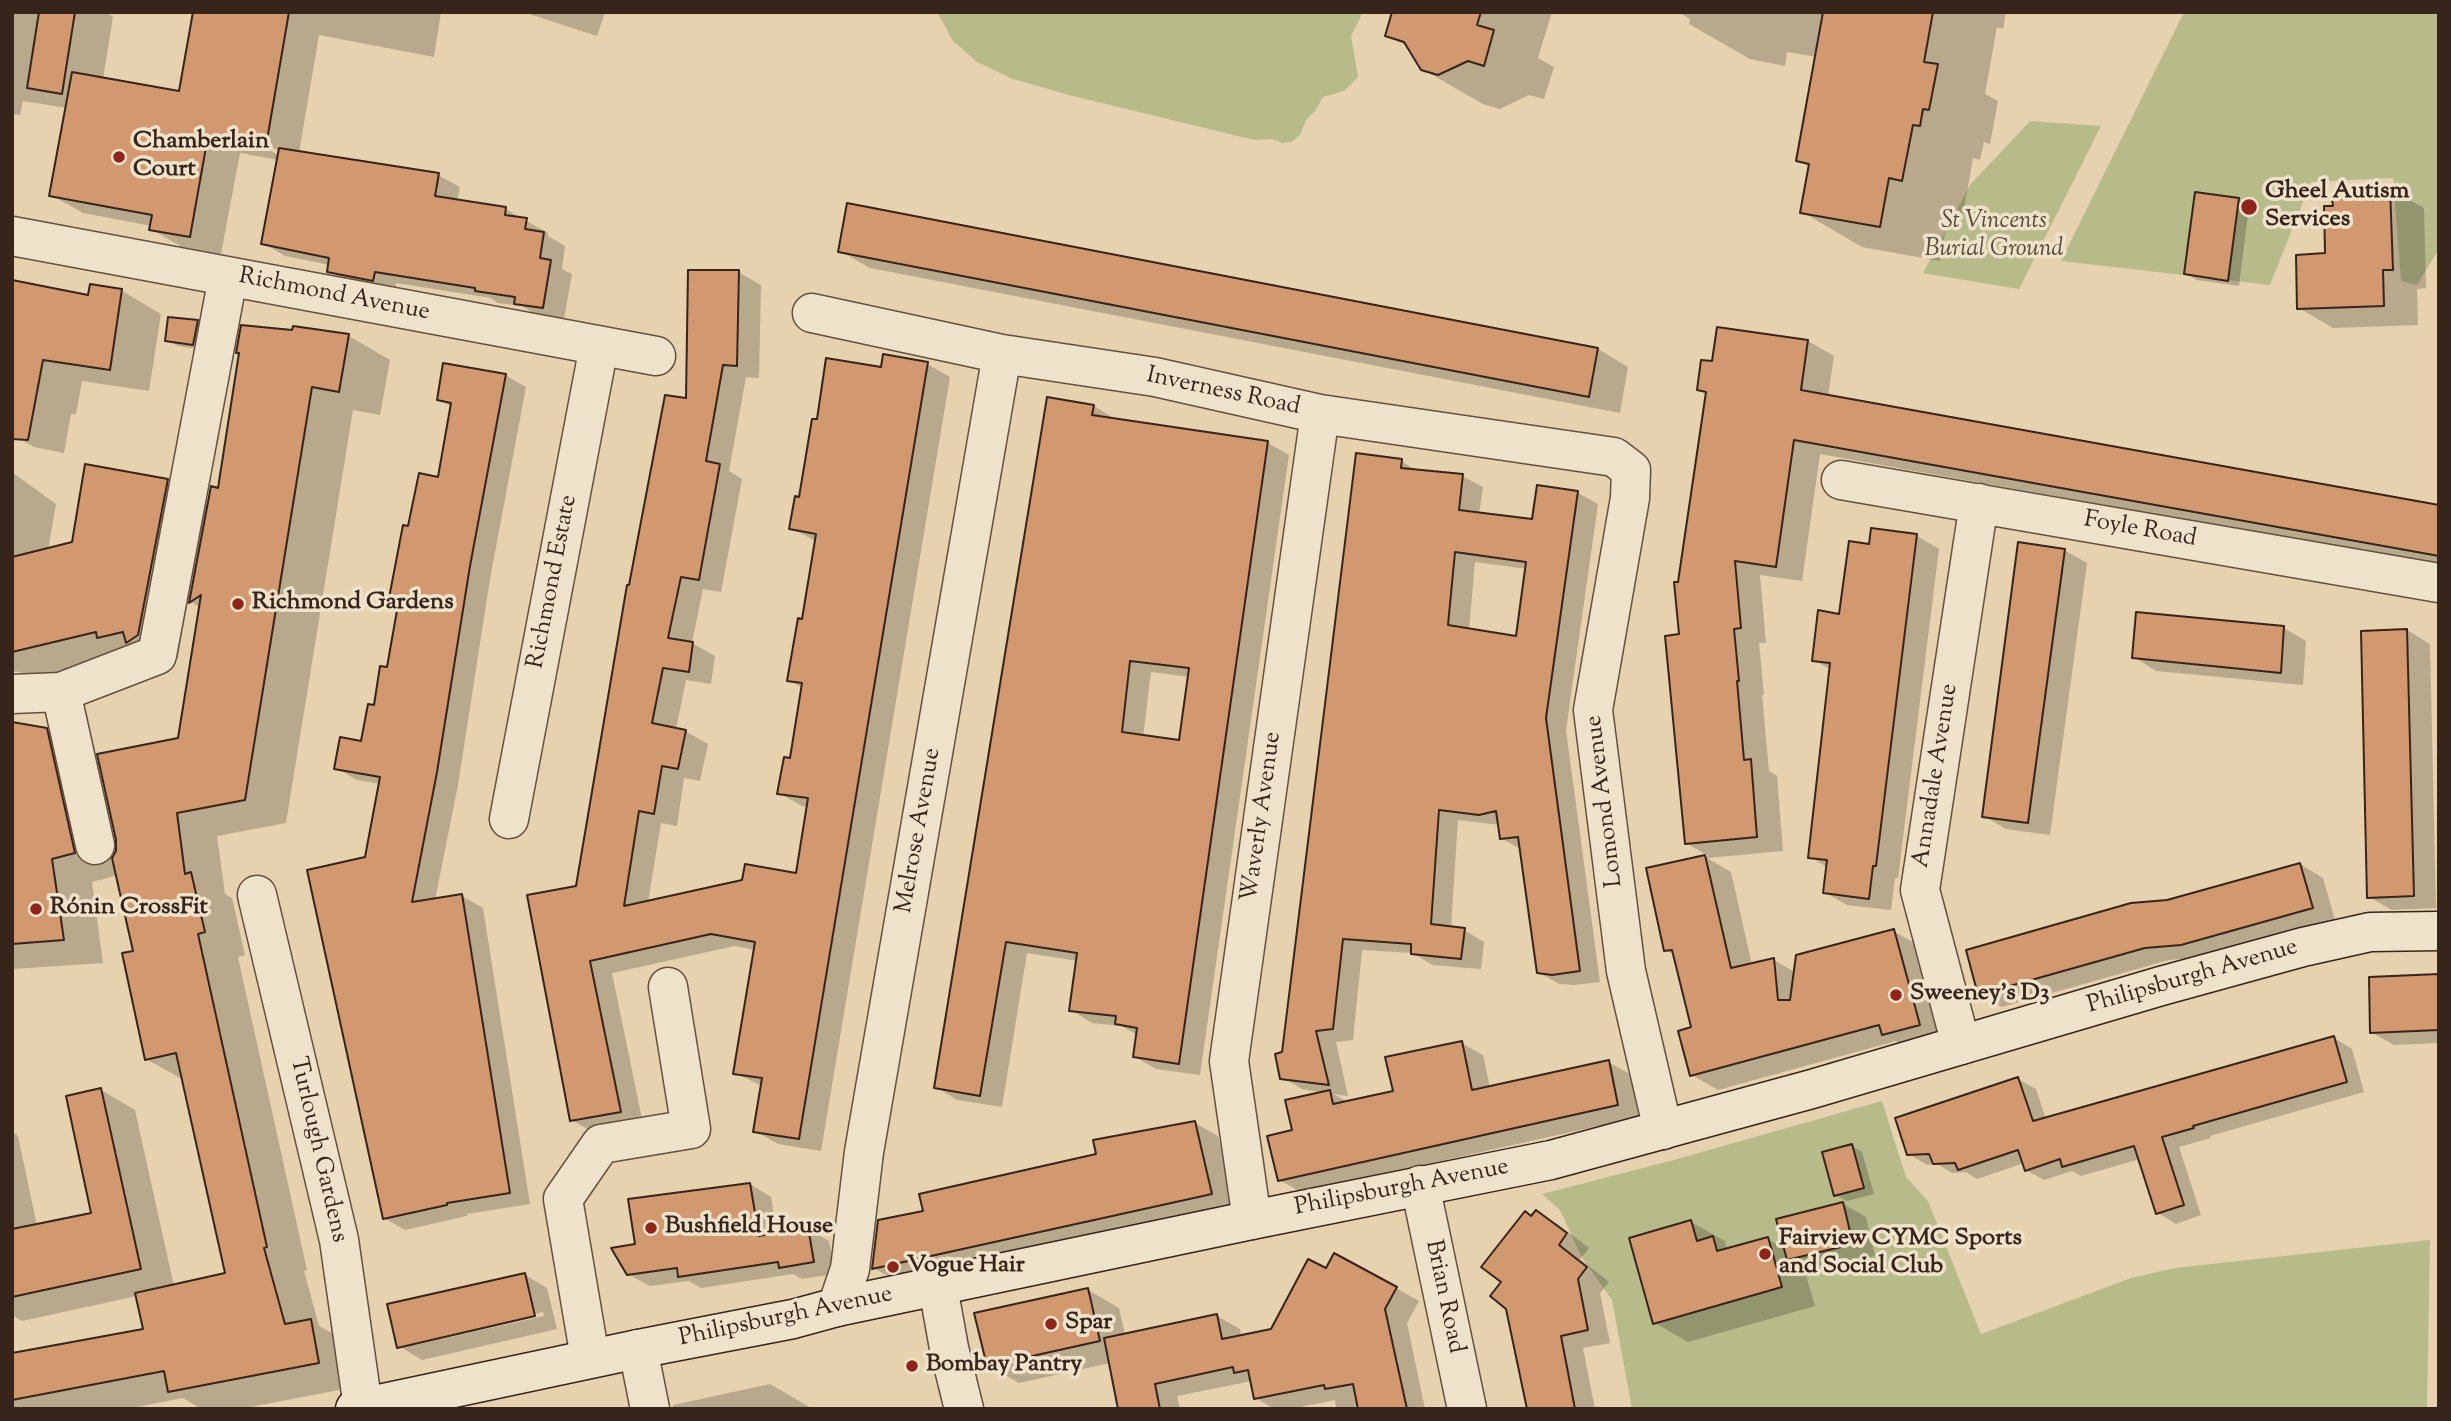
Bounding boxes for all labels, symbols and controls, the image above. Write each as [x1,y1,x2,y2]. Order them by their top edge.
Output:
place label: Chamberlain Court [133,129,269,185]
marker: Chamberlain Court [111,149,127,165]
place label: Gheel Autism Services [2265,179,2409,235]
marker: Gheel Autism Services [2239,197,2259,217]
park label: St Vincents Burial Ground [1925,209,2063,265]
street label: Richmond Avenue [236,263,432,329]
street label: Inverness Road [1143,363,1303,423]
street label: Richmond Estate [523,493,585,671]
street label: Foyle Road [2081,507,2199,555]
place label: Richmond Gardens [252,590,454,618]
marker: Richmond Gardens [230,596,246,612]
street label: Annadale Avenue [1908,682,1966,870]
street label: Lomond Avenue [1581,713,1631,889]
street label: Waverly Avenue [1237,730,1289,904]
street label: Melrose Avenue [891,746,949,916]
place label: Rónin CrossFit [50,895,208,923]
marker: Rónin CrossFit [28,901,44,917]
street label: Philipsburgh Avenue [2085,934,2301,1022]
place label: Sweeney's D3 [1910,981,2050,1009]
marker: Sweeney's D3 [1888,987,1904,1003]
street label: Turlough Gardens [282,1055,352,1245]
street label: Philipsburgh Avenue [1293,1154,1511,1224]
place label: Bushfield House [665,1214,833,1242]
marker: Bushfield House [643,1220,659,1236]
place label: Fairview CYMC Sports and Social Club [1779,1226,2022,1282]
street label: Brian Road [1417,1238,1469,1356]
marker: Fairview CYMC Sports and Social Club [1757,1246,1773,1262]
place label: Vogue Hair [907,1253,1025,1281]
marker: Vogue Hair [885,1259,901,1275]
street label: Philipsburgh Avenue [677,1281,895,1355]
place label: Spar [1065,1310,1112,1338]
marker: Spar [1043,1316,1059,1332]
place label: Bombay Pantry [926,1352,1082,1380]
marker: Bombay Pantry [904,1358,920,1374]

